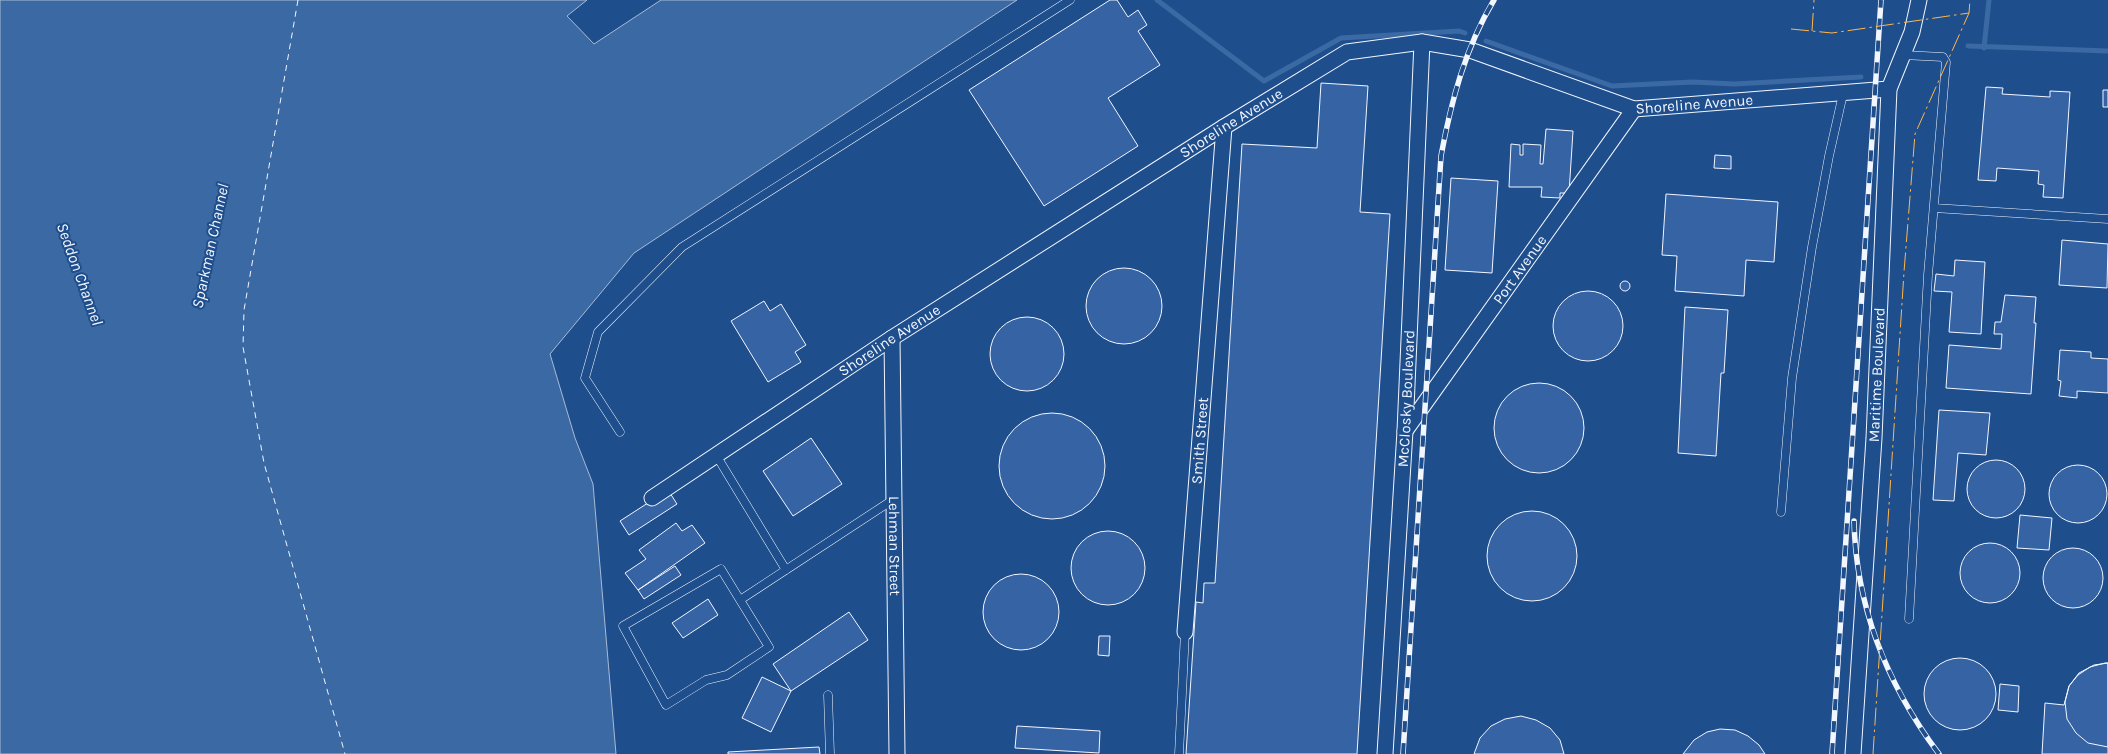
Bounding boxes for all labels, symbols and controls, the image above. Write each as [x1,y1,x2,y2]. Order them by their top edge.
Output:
street label: Shoreline Avenue [1176,84,1286,162]
street label: Shoreline Avenue [1635,91,1754,118]
water label: Sparkman Channel [188,182,232,310]
water label: Seddon Channel [53,220,107,328]
street label: Port Avenue [1489,232,1550,308]
street label: Shoreline Avenue [835,301,944,380]
street label: Maritime Boulevard [1865,307,1889,443]
street label: McClosky Boulevard [1394,330,1418,468]
street label: Smith Street [1187,396,1212,485]
street label: Lehman Street [885,496,904,596]

